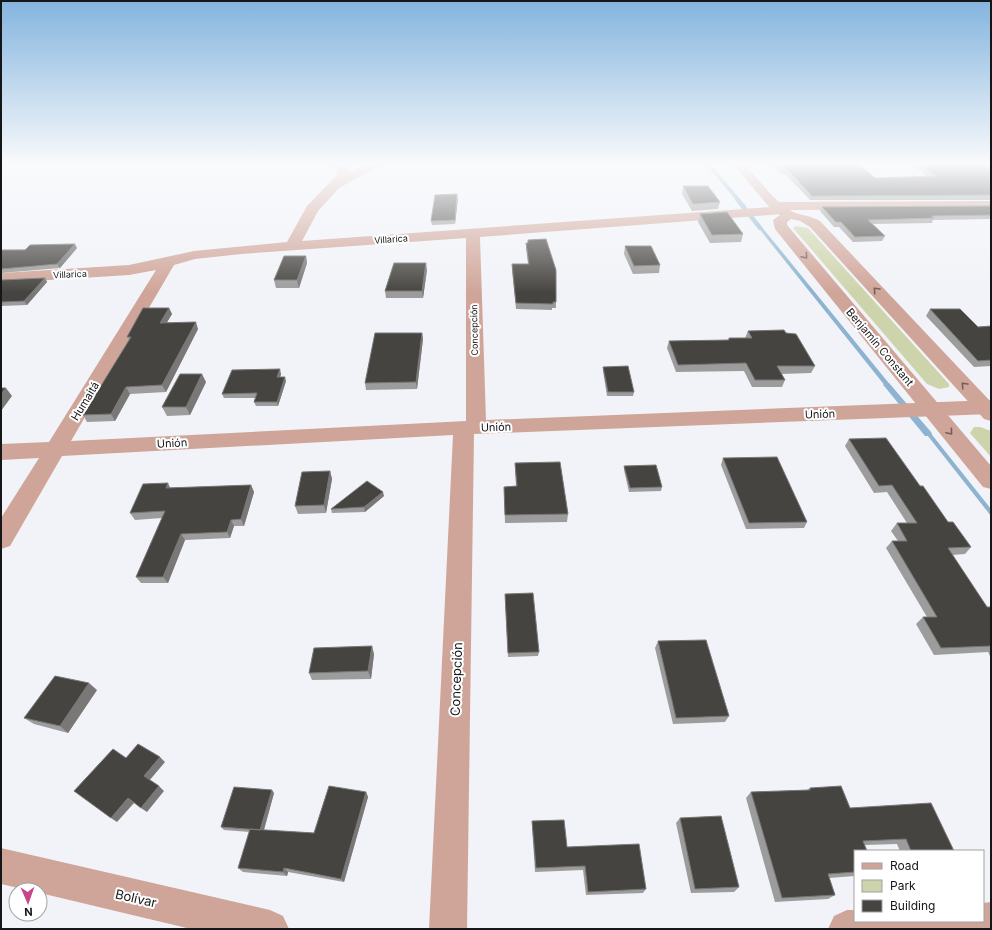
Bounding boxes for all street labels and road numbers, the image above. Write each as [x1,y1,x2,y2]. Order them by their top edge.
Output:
street label: Villarica [374,232,408,246]
street label: Villarica [53,268,87,280]
street label: Concepción [468,304,480,356]
street label: Benjamín Constant [843,305,917,389]
street label: Humaitá [68,379,102,423]
street label: Unión [805,406,835,422]
street label: Unión [481,419,511,435]
street label: Unión [156,435,188,451]
street label: Concepción [447,642,465,716]
street label: Bolívar [114,885,158,911]

